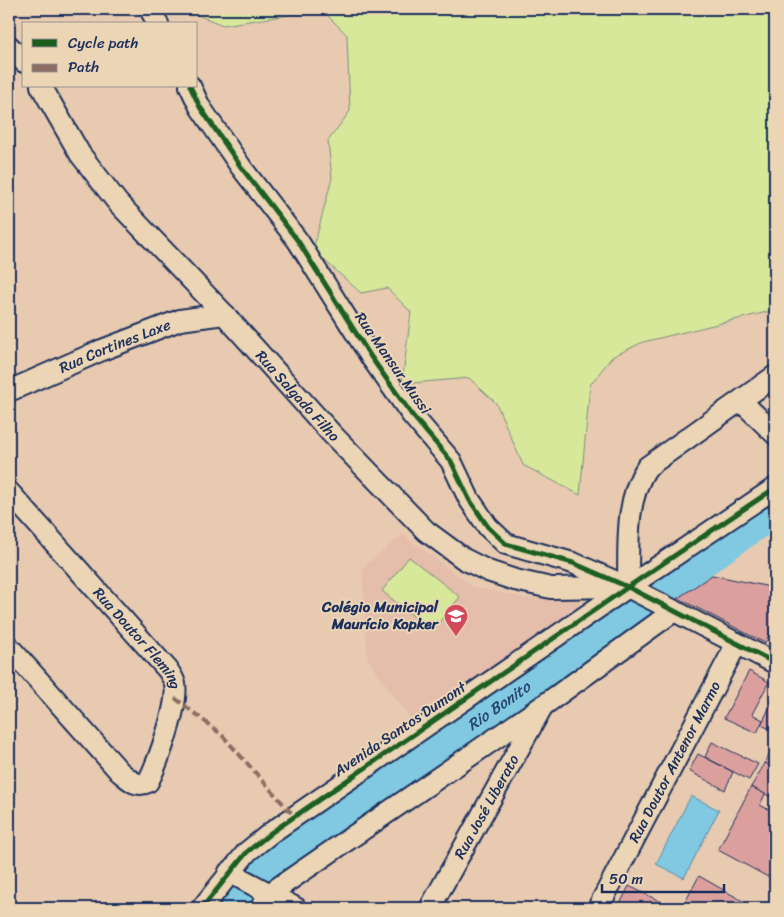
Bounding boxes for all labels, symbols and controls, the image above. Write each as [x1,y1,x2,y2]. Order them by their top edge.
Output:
legend [22,22,198,88]
text: Cycle path [68,30,139,56]
text: Path [68,54,99,80]
street label: Rua Mansur Mussi [348,306,439,420]
street label: Rua Cortines Laxe [55,312,175,380]
street label: Rua Salgado Filho [249,344,346,448]
street label: Rua Doutor Fleming [86,581,189,691]
place label: Colégio Municipal Maurício Kopker [321,594,440,637]
school or university icon: Colégio Municipal Maurício Kopker [443,603,469,637]
water label: Rio Bonito [461,672,538,738]
street label: Avenida Santos Dumont [327,674,473,784]
street label: Rua Doutor Antenor Marmo [621,676,728,848]
street label: Rua José Liberato [447,749,526,864]
scale bar [602,862,724,894]
text: 50 m [609,866,644,892]

